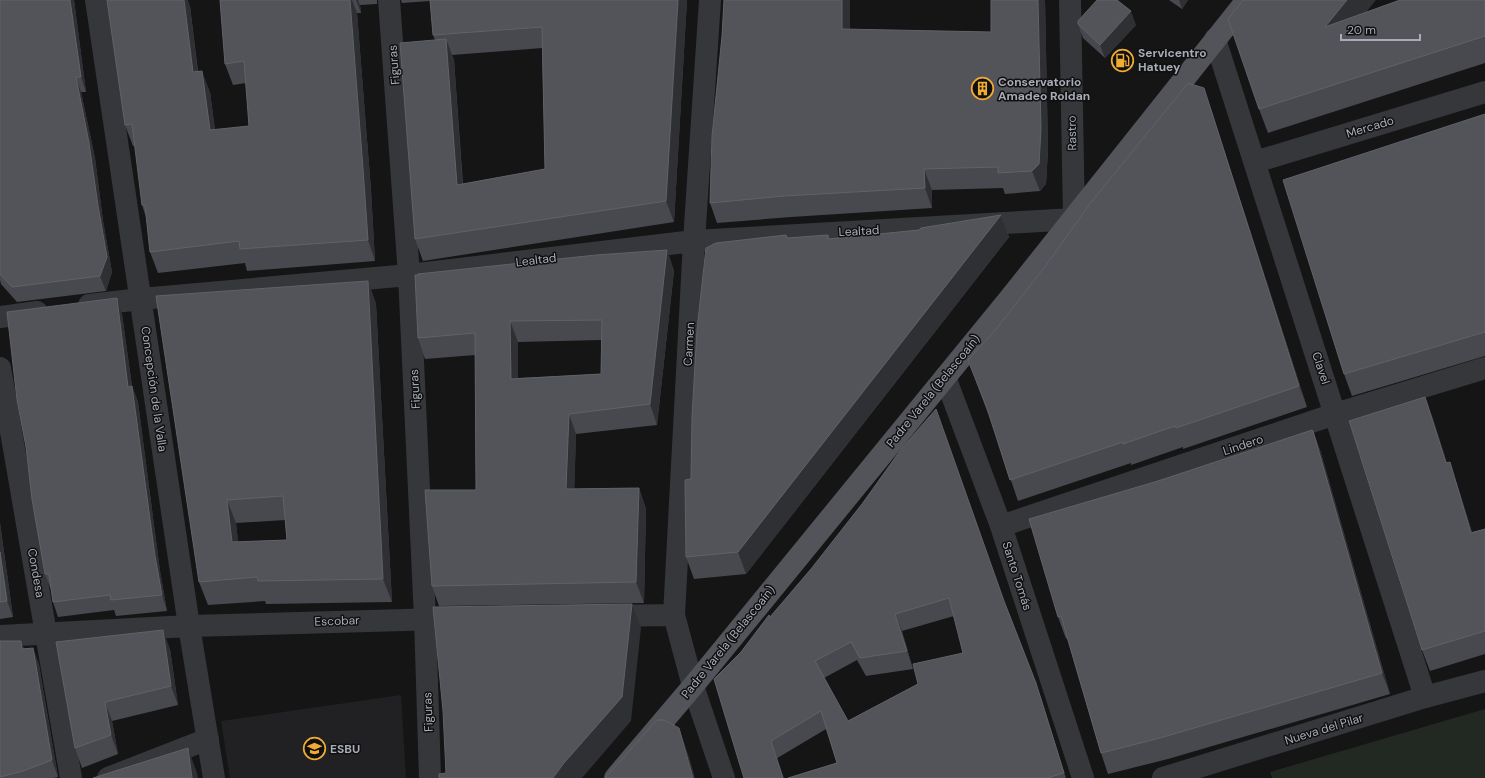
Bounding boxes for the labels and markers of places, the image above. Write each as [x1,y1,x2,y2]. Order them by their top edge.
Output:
place label: Servicentro Hatuey [1138,45,1207,75]
fuel station icon: Servicentro Hatuey [1110,47,1136,73]
place label: Conservatorio Amadeo Roldan [998,74,1090,104]
building icon: Conservatorio Amadeo Roldan [969,76,995,102]
school or university icon: ESBU [302,736,328,762]
place label: ESBU [330,741,360,757]

